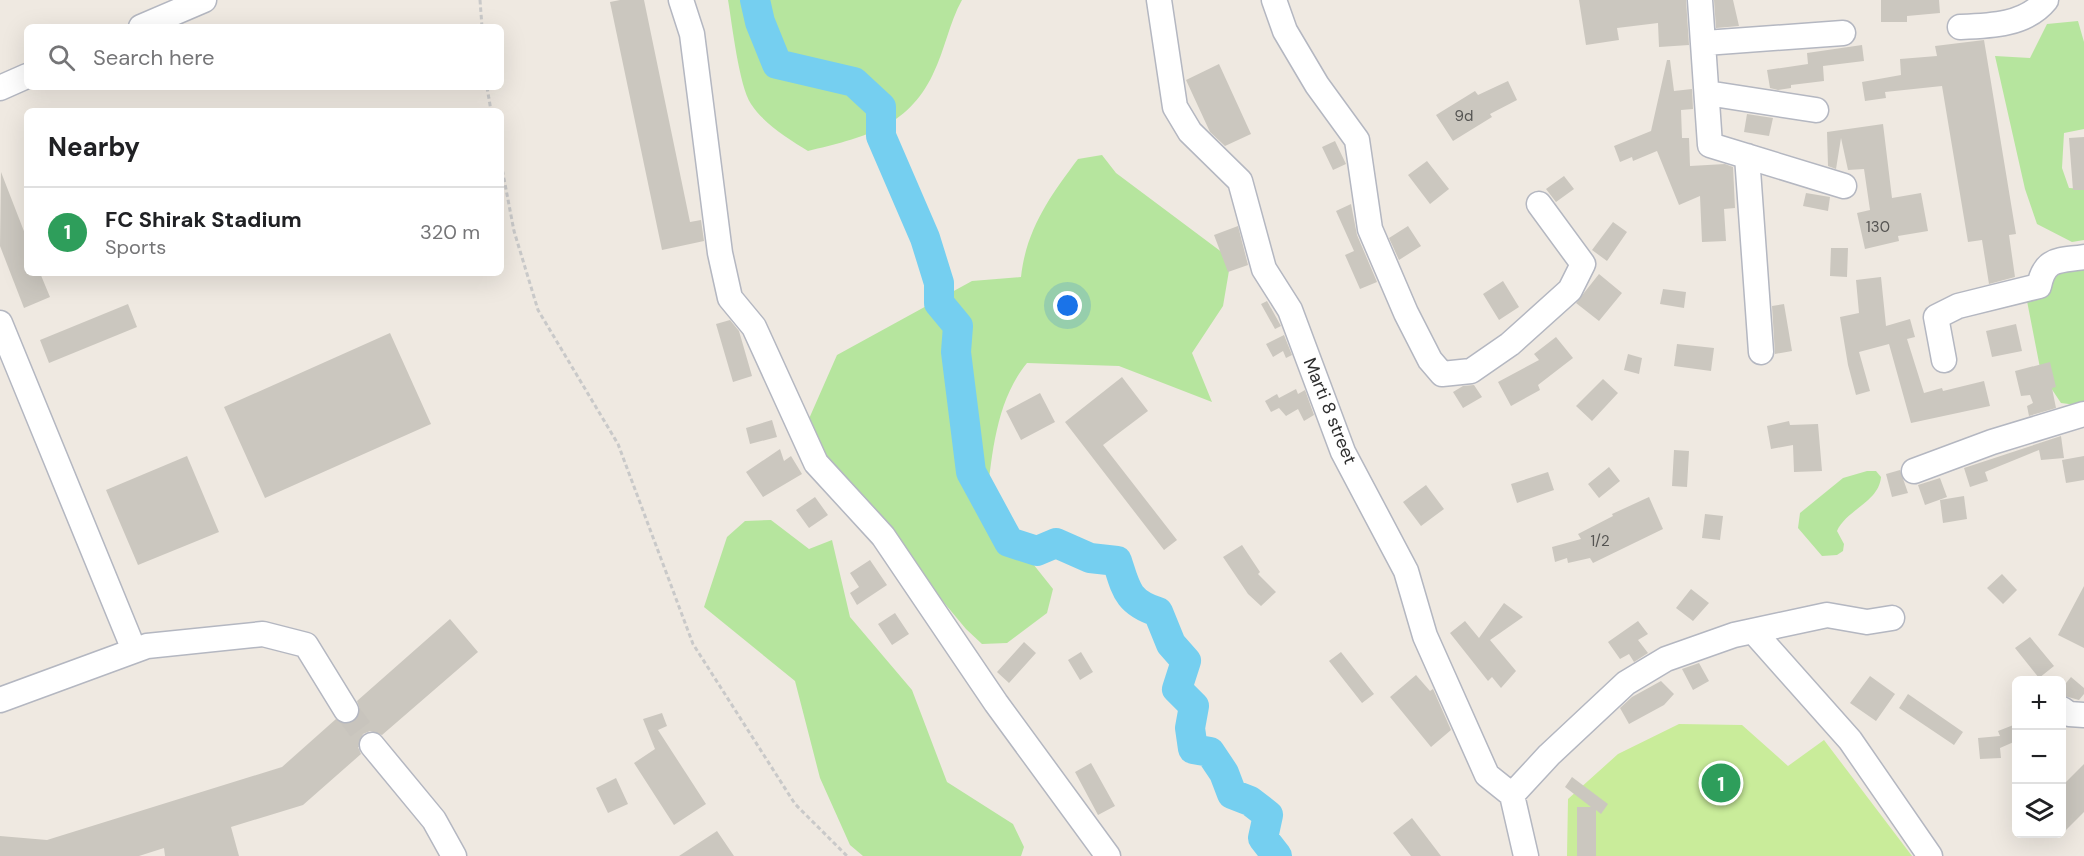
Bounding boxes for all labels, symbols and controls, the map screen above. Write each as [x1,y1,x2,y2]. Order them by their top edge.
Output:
search box [24,24,504,90]
icon: search [45,41,78,74]
text: Search here [93,43,214,72]
house number: 9d [1455,106,1473,126]
text: Nearby [48,130,140,164]
text: FC Shirak Stadium [105,205,302,234]
house number: 130 [1866,217,1890,237]
text: 1 [64,219,71,245]
text: 320 m [420,219,480,245]
text: Sports [105,234,166,260]
your location [1053,291,1082,320]
street label: Marti 8 street [1298,354,1362,468]
house number: 1/2 [1590,531,1610,551]
map controls [2012,676,2066,838]
button: + [2012,676,2066,730]
button: − [2012,730,2066,784]
pin: 1 [1702,760,1740,806]
button: layers [2012,784,2066,838]

